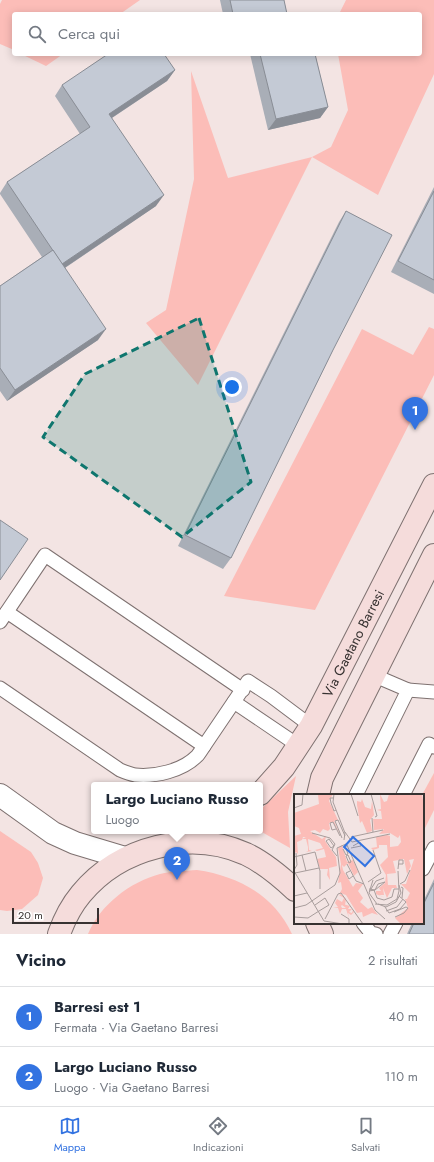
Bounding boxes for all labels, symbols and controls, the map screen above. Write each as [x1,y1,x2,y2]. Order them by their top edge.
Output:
search box [12,12,422,56]
icon: search [26,23,48,45]
text: Cerca qui [58,23,120,45]
your location [222,377,242,397]
pin: 1 [402,397,428,430]
street label: Via Gaetano Barresi [317,586,389,701]
popup [91,782,263,834]
text: Largo Luciano Russo [105,788,249,810]
inset map [294,794,424,924]
text: Luogo [105,810,139,829]
pin: 2 [164,847,190,880]
scale bar [12,906,99,925]
text: 20 m [18,907,43,923]
text: Vicino [16,948,66,972]
text: 2 risultati [368,951,418,970]
text: Barresi est 1 [54,996,141,1018]
text: 1 [26,1007,32,1026]
text: 40 m [389,1007,418,1026]
text: Fermata · Via Gaetano Barresi [54,1018,219,1037]
text: Largo Luciano Russo [54,1056,197,1078]
text: 2 [25,1067,33,1086]
text: 110 m [384,1067,418,1086]
text: Luogo · Via Gaetano Barresi [54,1078,210,1097]
tab: Mappa [54,1115,86,1155]
tab: Indicazioni [193,1115,244,1155]
tab: Salvati [351,1115,380,1155]

